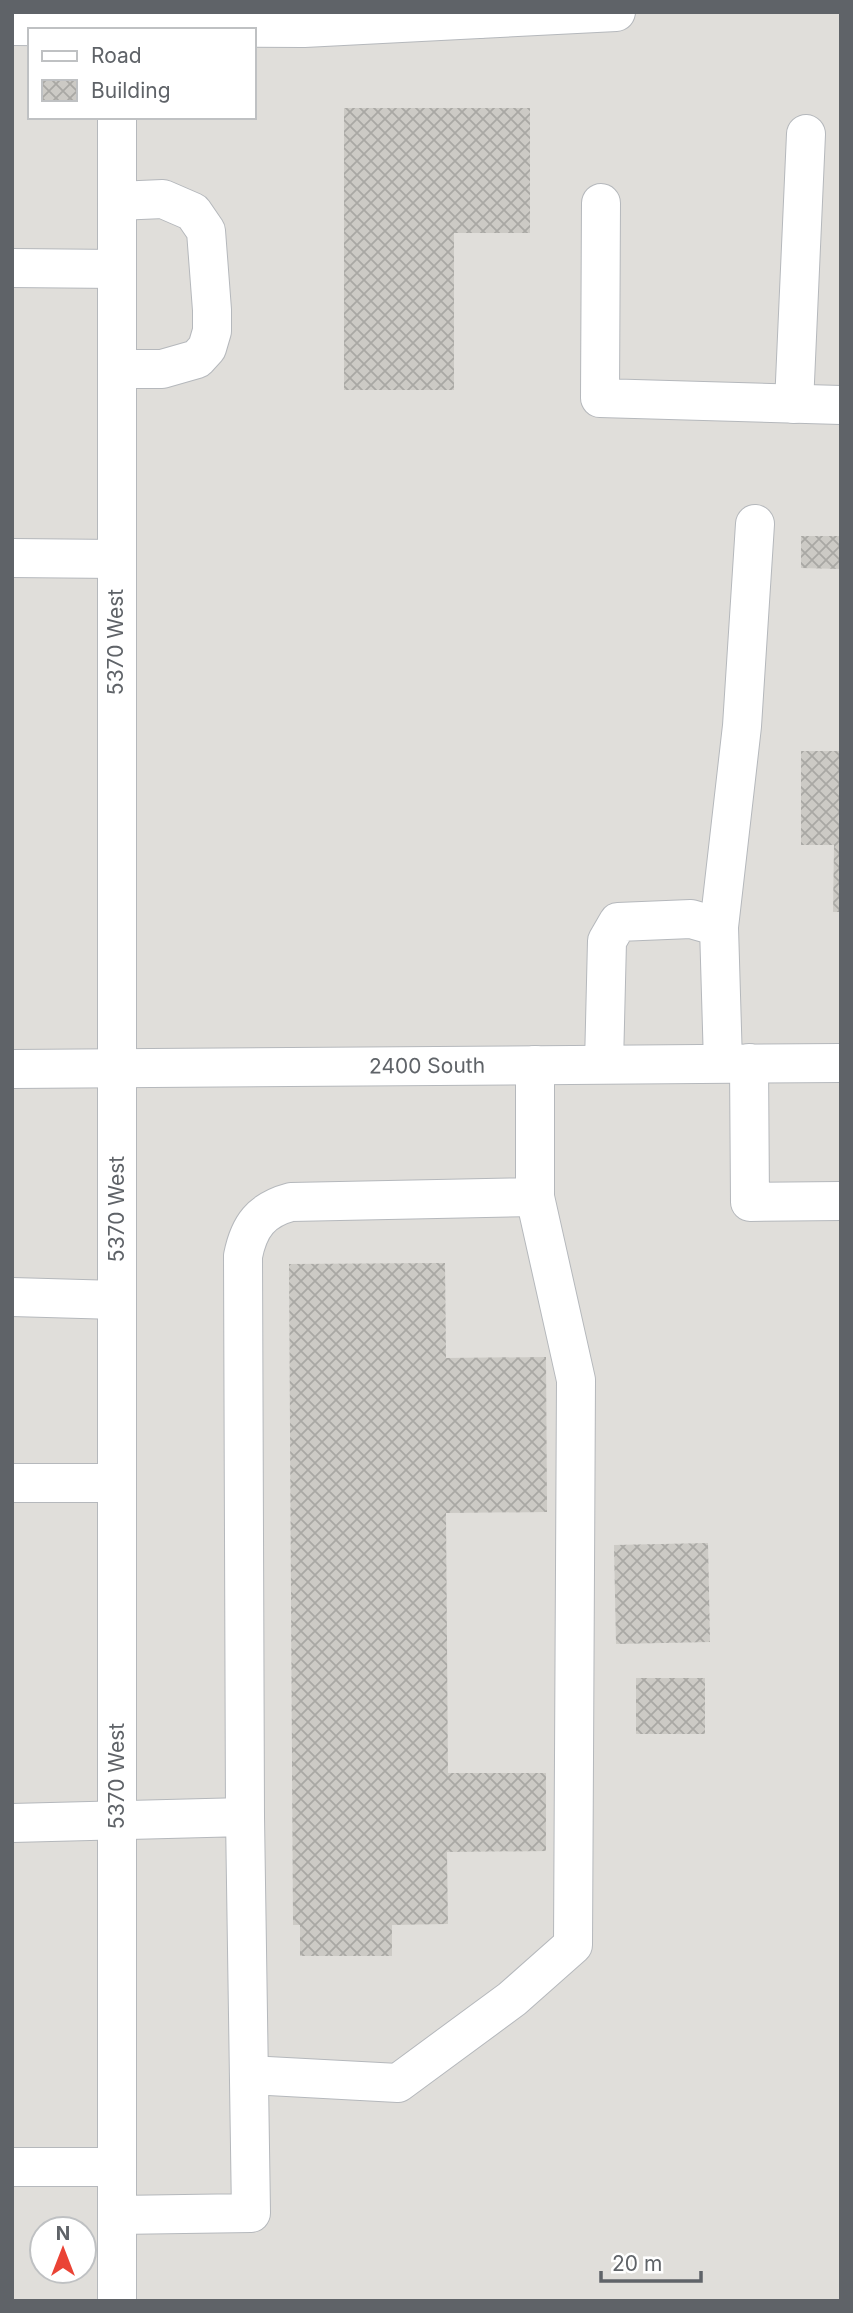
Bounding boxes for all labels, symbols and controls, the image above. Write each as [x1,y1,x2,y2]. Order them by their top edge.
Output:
legend [28,28,256,119]
text: Road [91,43,142,68]
text: Building [91,78,171,103]
street label: 5370 West [103,589,128,695]
street label: 2400 South [369,1053,485,1078]
street label: 5370 West [104,1156,129,1262]
street label: 5370 West [104,1723,129,1829]
north arrow [28,2215,98,2285]
text: N [56,2222,70,2245]
scale bar [601,2240,701,2284]
text: 20 m [612,2251,662,2276]

